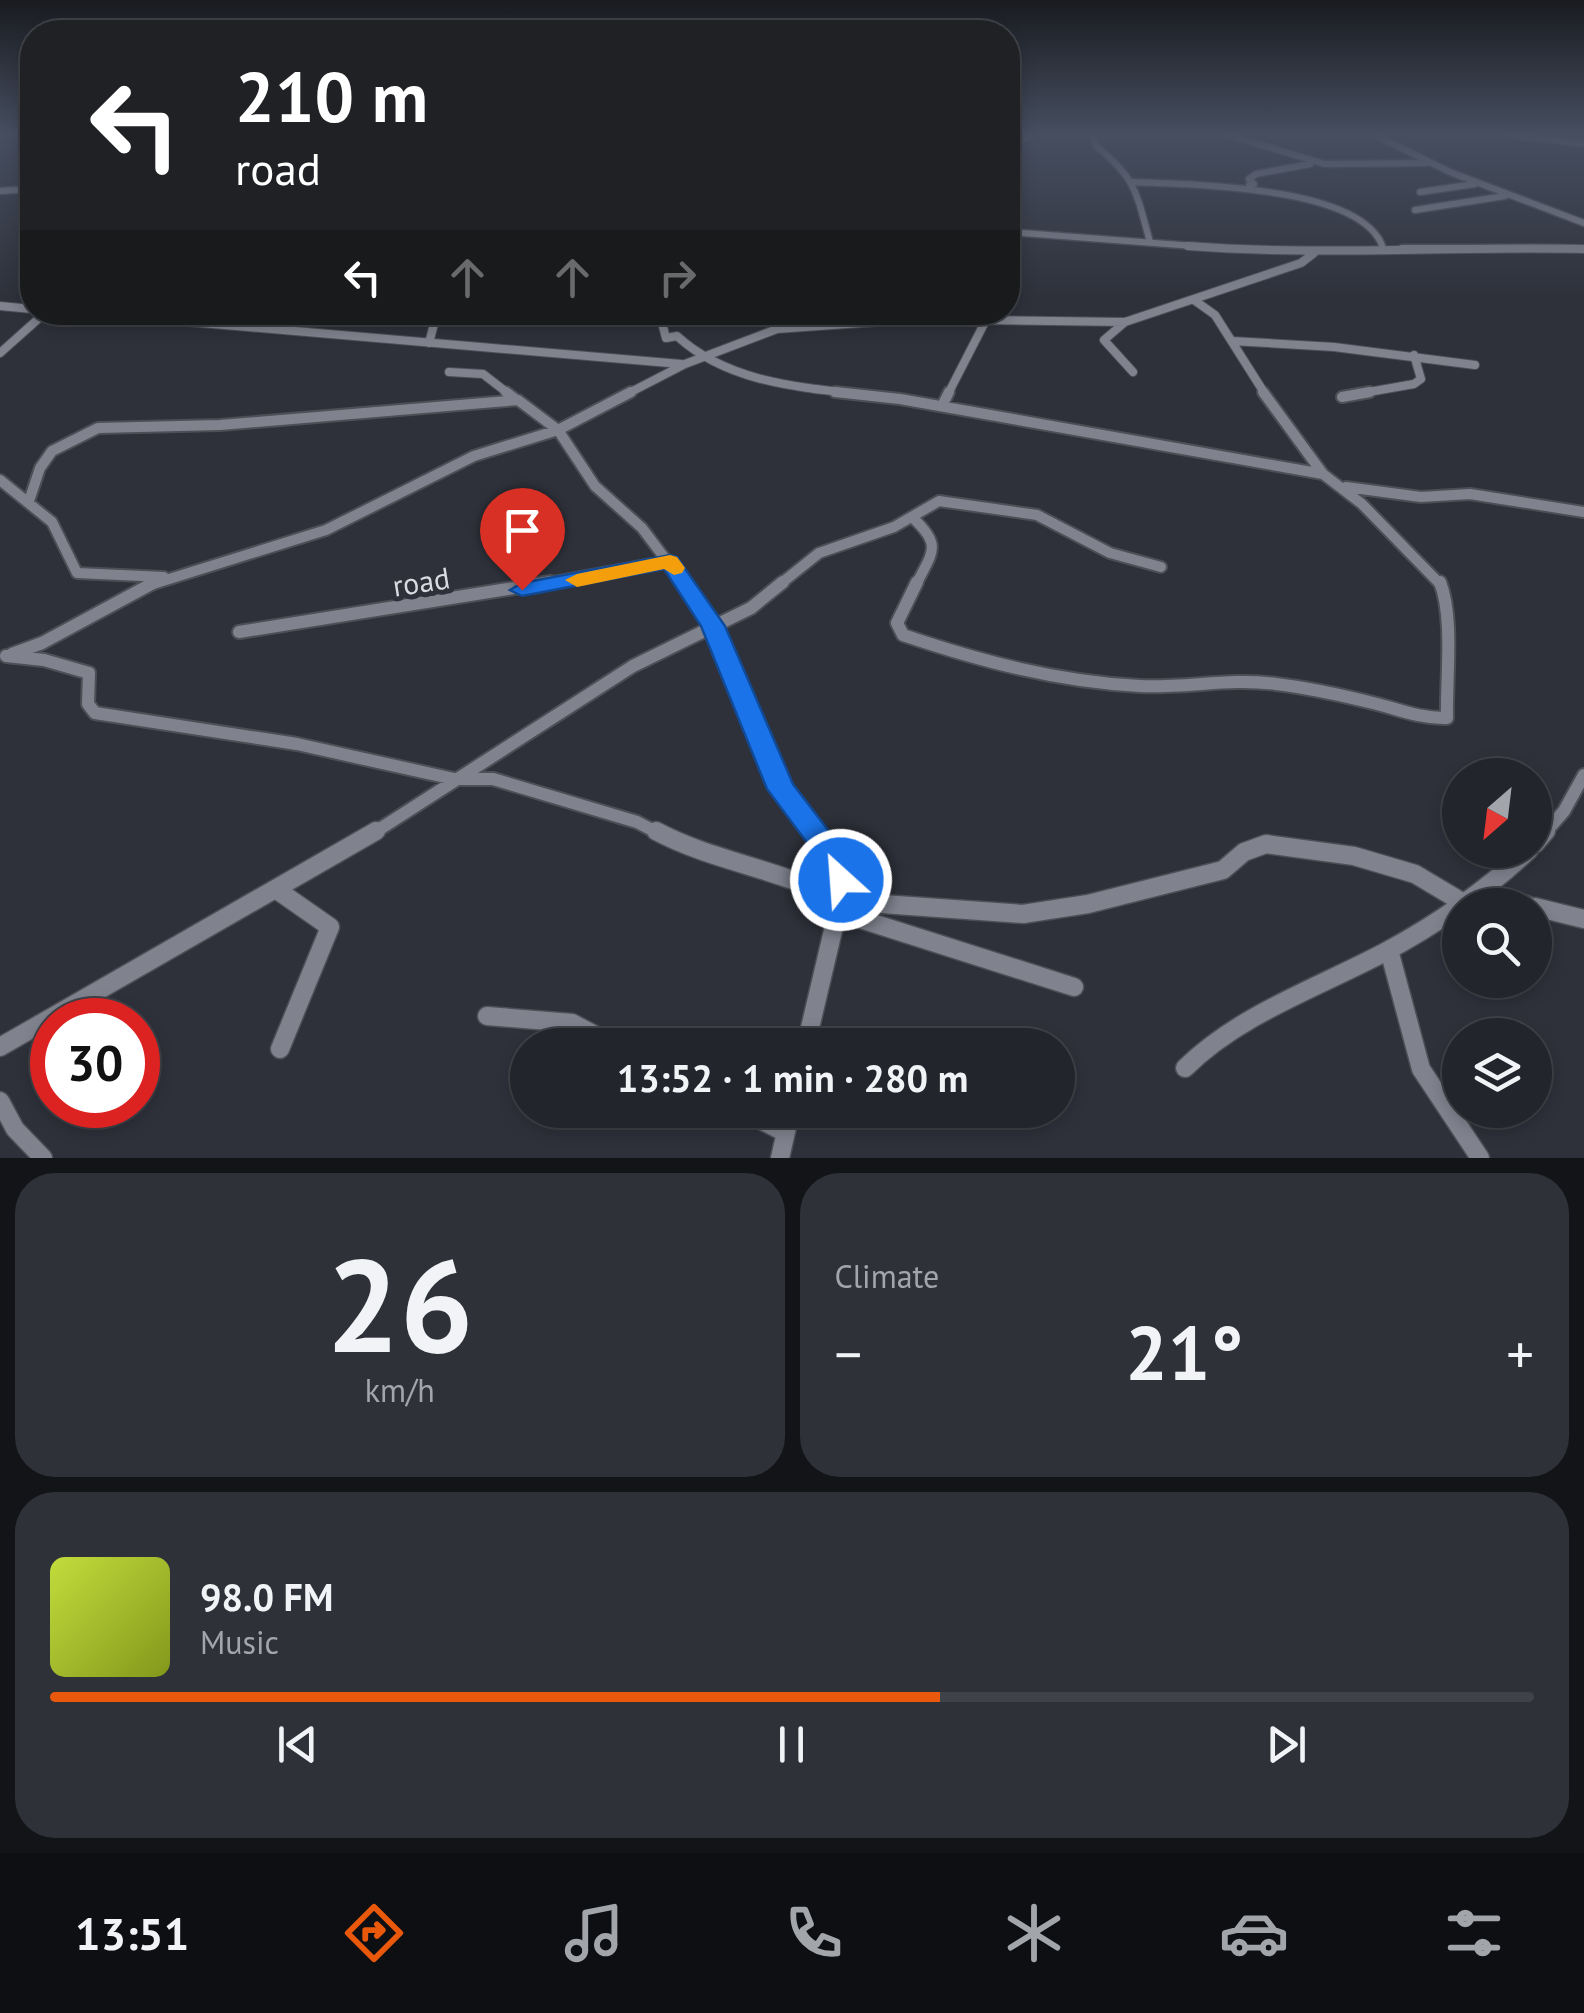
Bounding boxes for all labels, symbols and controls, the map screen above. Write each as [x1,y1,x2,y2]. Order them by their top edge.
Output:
text: 210 m [235,51,428,141]
icon: left [70,60,200,190]
text: road [235,139,321,197]
icon: left [335,250,390,305]
icon: ahead [440,250,495,305]
icon: ahead [545,250,600,305]
icon: right [650,250,705,305]
pin [480,488,565,591]
icon: arrive [495,503,550,558]
street label: road [390,557,452,605]
north arrow [1442,758,1552,868]
map controls [1442,758,1552,1128]
position arrow [789,828,893,932]
button: search [1442,888,1552,998]
speed limit sign: 30 [30,998,160,1128]
button: layers [1442,1018,1552,1128]
text: 13:52 · 1 min · 280 m [617,1053,968,1102]
text: 26 [326,1220,473,1388]
text: Climate [835,1255,939,1297]
text: 21° [1125,1304,1243,1401]
text: − [835,1318,862,1389]
text: + [1506,1318,1534,1389]
text: km/h [365,1369,435,1411]
text: 98.0 FM [200,1572,333,1621]
text: Music [200,1621,279,1663]
icon: previous [270,1717,325,1772]
icon: pause [764,1717,819,1772]
icon: next [1259,1717,1314,1772]
icon: directions [339,1898,409,1968]
icon: music [559,1898,629,1968]
icon: phone [779,1898,849,1968]
icon: climate [999,1898,1069,1968]
icon: car [1219,1898,1289,1968]
icon: filters [1439,1898,1509,1968]
text: 13:51 [75,1904,189,1962]

